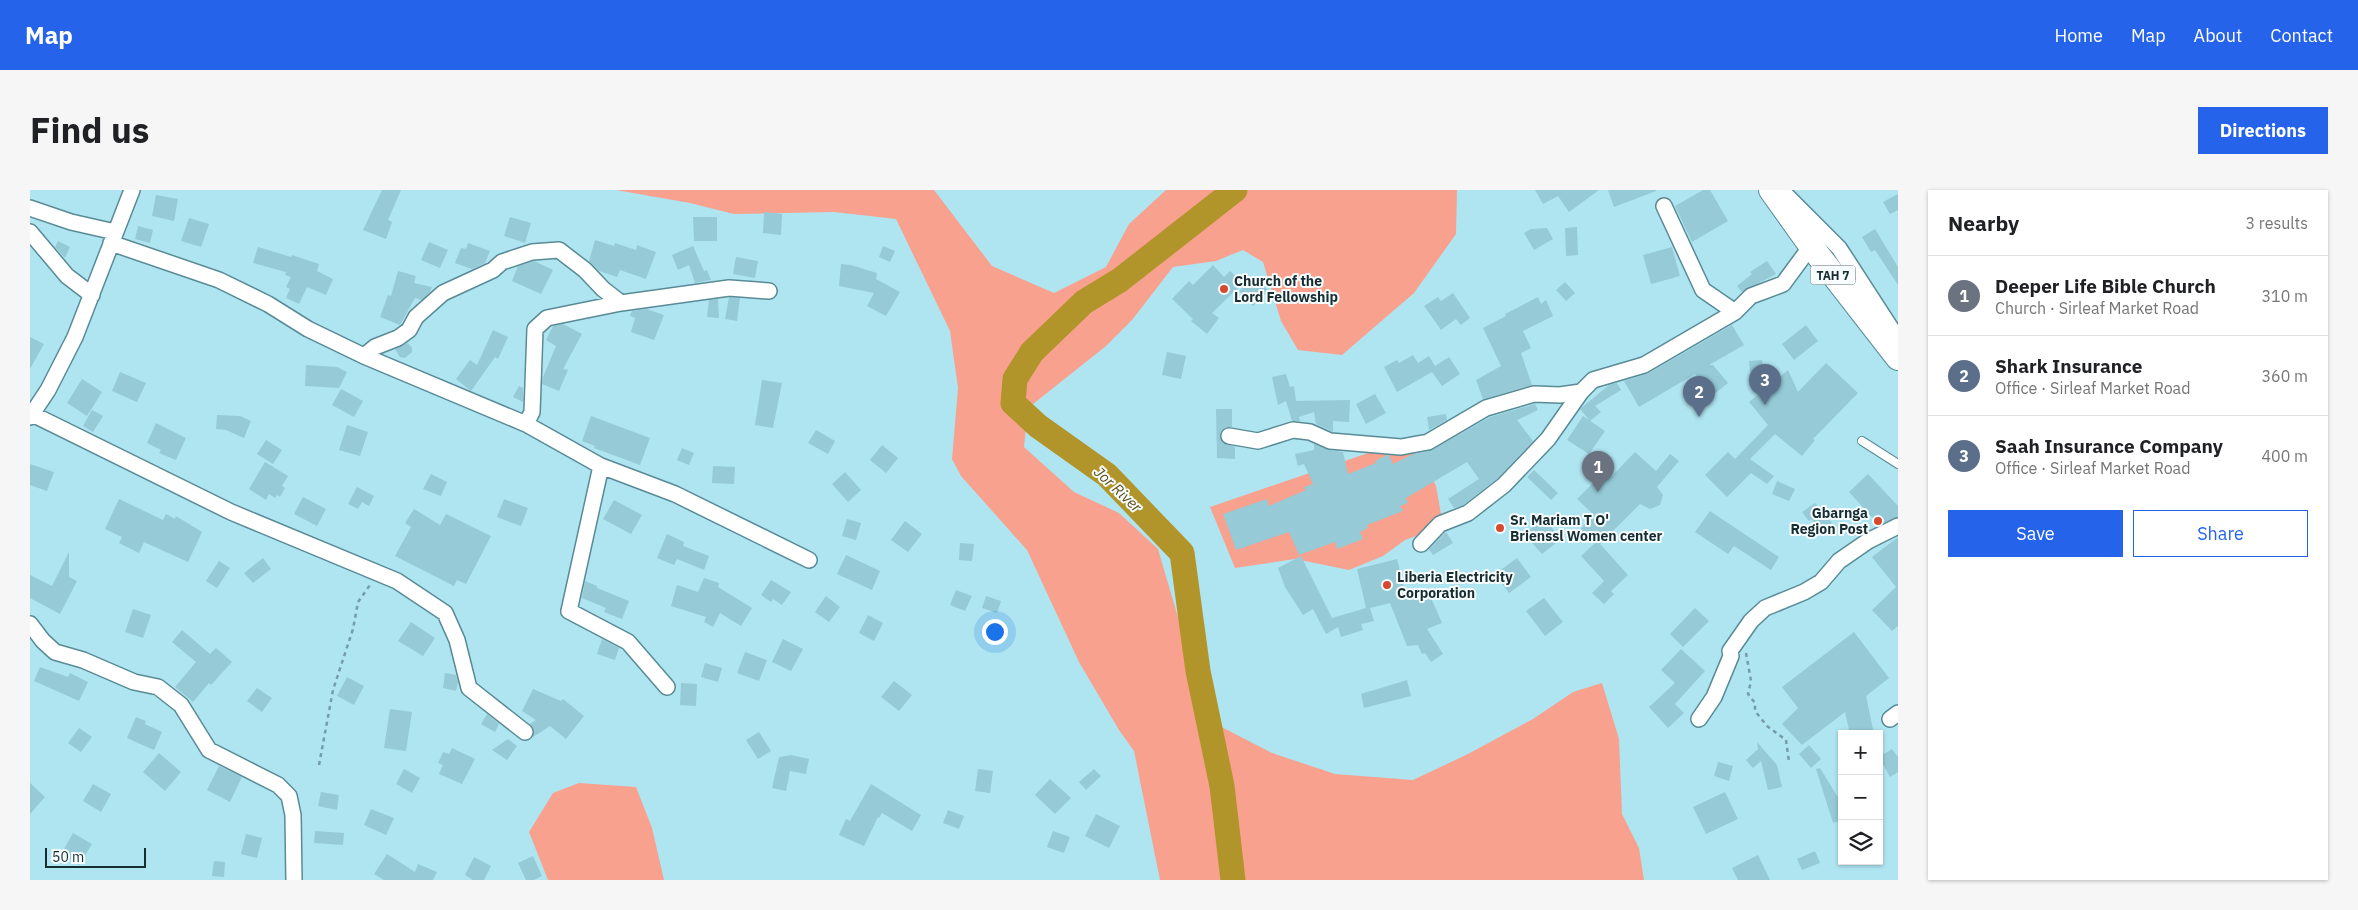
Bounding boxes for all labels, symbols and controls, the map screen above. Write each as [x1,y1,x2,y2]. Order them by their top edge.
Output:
text: Map [25,19,73,51]
text: Home [2055,24,2103,47]
text: Map [2131,24,2166,47]
text: About [2194,24,2242,47]
text: Contact [2270,24,2333,47]
text: Find us [30,107,149,153]
button: Directions [2198,107,2328,154]
text: Nearby [1948,209,2019,237]
text: 3 results [2245,213,2308,233]
road number: TAH 7 [1810,266,1856,284]
place label: Church of the Lord Fellowship [1234,272,1338,306]
text: Deeper Life Bible Church [1995,274,2216,298]
marker: Church of the Lord Fellowship [1218,283,1230,295]
text: 1 [1959,286,1969,306]
text: 310 m [2261,286,2308,306]
text: Church · Sirleaf Market Road [1995,298,2199,318]
text: Shark Insurance [1995,354,2143,378]
pin: 3 [1749,364,1781,405]
text: 2 [1959,366,1969,386]
text: 360 m [2261,366,2308,386]
pin: 2 [1683,376,1715,417]
text: Office · Sirleaf Market Road [1995,378,2190,398]
text: Saah Insurance Company [1995,434,2223,458]
text: 3 [1959,446,1969,466]
text: 400 m [2261,446,2308,466]
pin: 1 [1582,451,1614,492]
text: Office · Sirleaf Market Road [1995,458,2190,478]
water label: Jor River [1090,462,1146,516]
place label: Gbarnga Region Post [1791,504,1868,538]
button: Save [1948,510,2123,557]
button: Share [2133,510,2308,557]
place label: Sr. Mariam T O' Brienssl Women center [1510,511,1663,545]
marker: Gbarnga Region Post [1872,515,1884,527]
marker: Sr. Mariam T O' Brienssl Women center [1494,522,1506,534]
place label: Liberia Electricity Corporation [1397,568,1513,602]
marker: Liberia Electricity Corporation [1381,579,1393,591]
your location [982,619,1008,645]
map controls [1838,730,1883,865]
button: + [1838,730,1883,775]
button: − [1838,775,1883,820]
button: layers [1838,820,1883,865]
scale bar [45,845,146,868]
text: 50 m [52,848,84,866]

